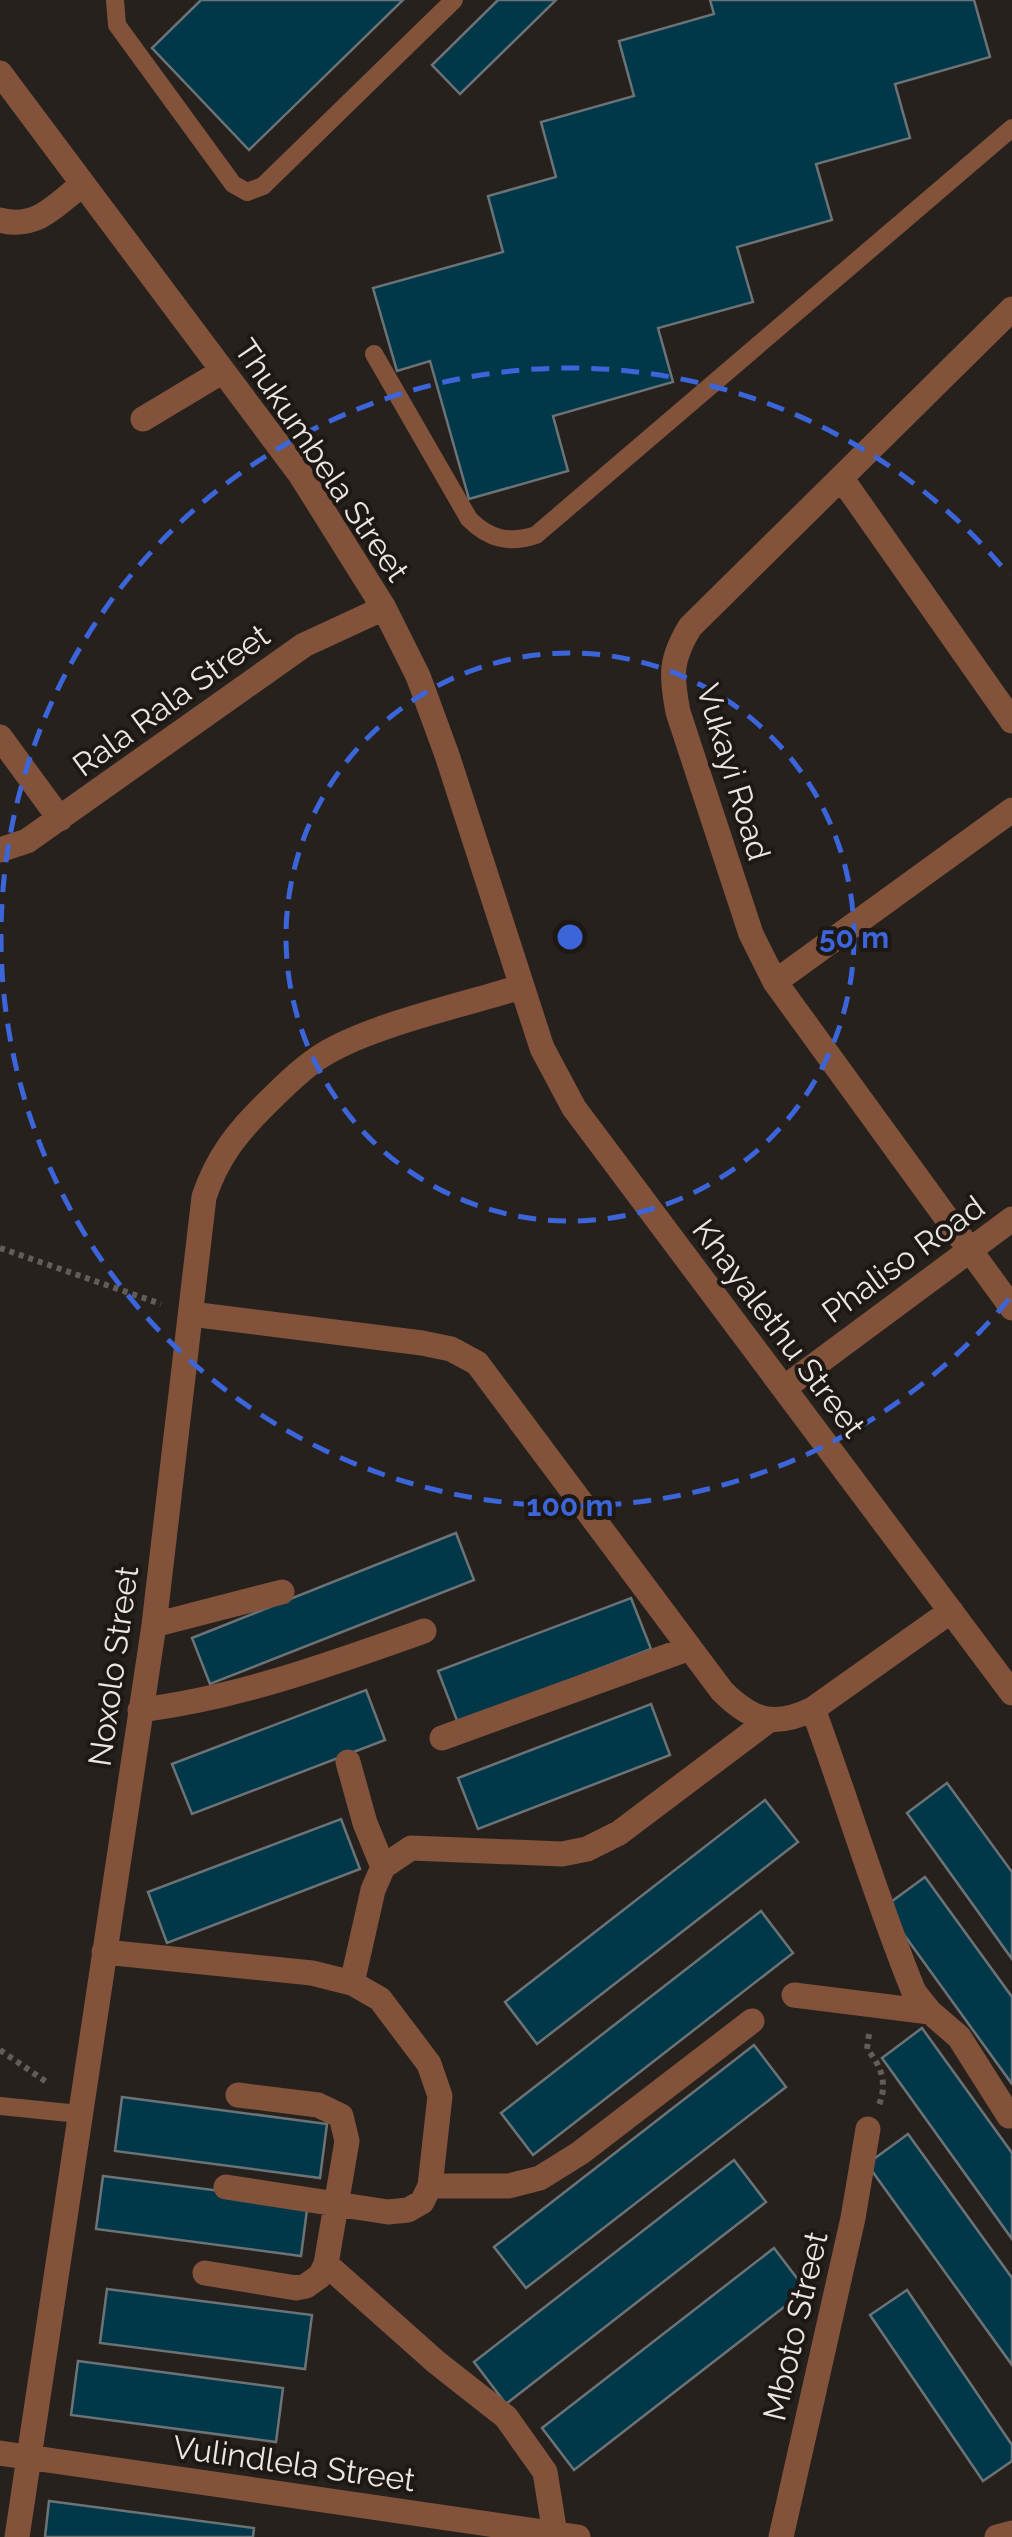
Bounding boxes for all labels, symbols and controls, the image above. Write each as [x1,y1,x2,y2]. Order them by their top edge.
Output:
street label: Thukumbela Street [227,332,417,588]
street label: Rala Rala Street [66,616,277,784]
street label: Vukayi Road [690,679,778,865]
centre of rings [552,919,588,955]
text: 50 m [819,920,889,955]
street label: Phaliso Road [815,1188,991,1330]
street label: Khayalethu Street [685,1212,873,1444]
text: 100 m [527,1488,613,1523]
street label: Noxolo Street [81,1563,145,1768]
street label: Mboto Street [755,2228,835,2424]
street label: Vulindlela Street [171,2428,418,2498]

